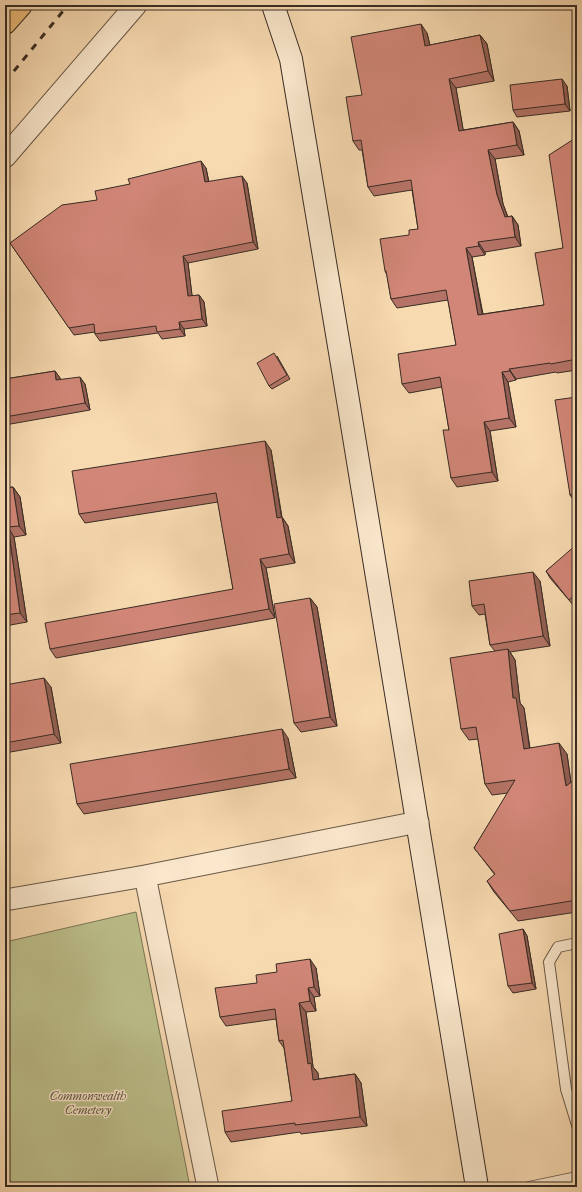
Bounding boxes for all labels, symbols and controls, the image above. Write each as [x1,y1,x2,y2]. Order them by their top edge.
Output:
park label: Commonwealth Cemetery [50,1089,126,1117]

